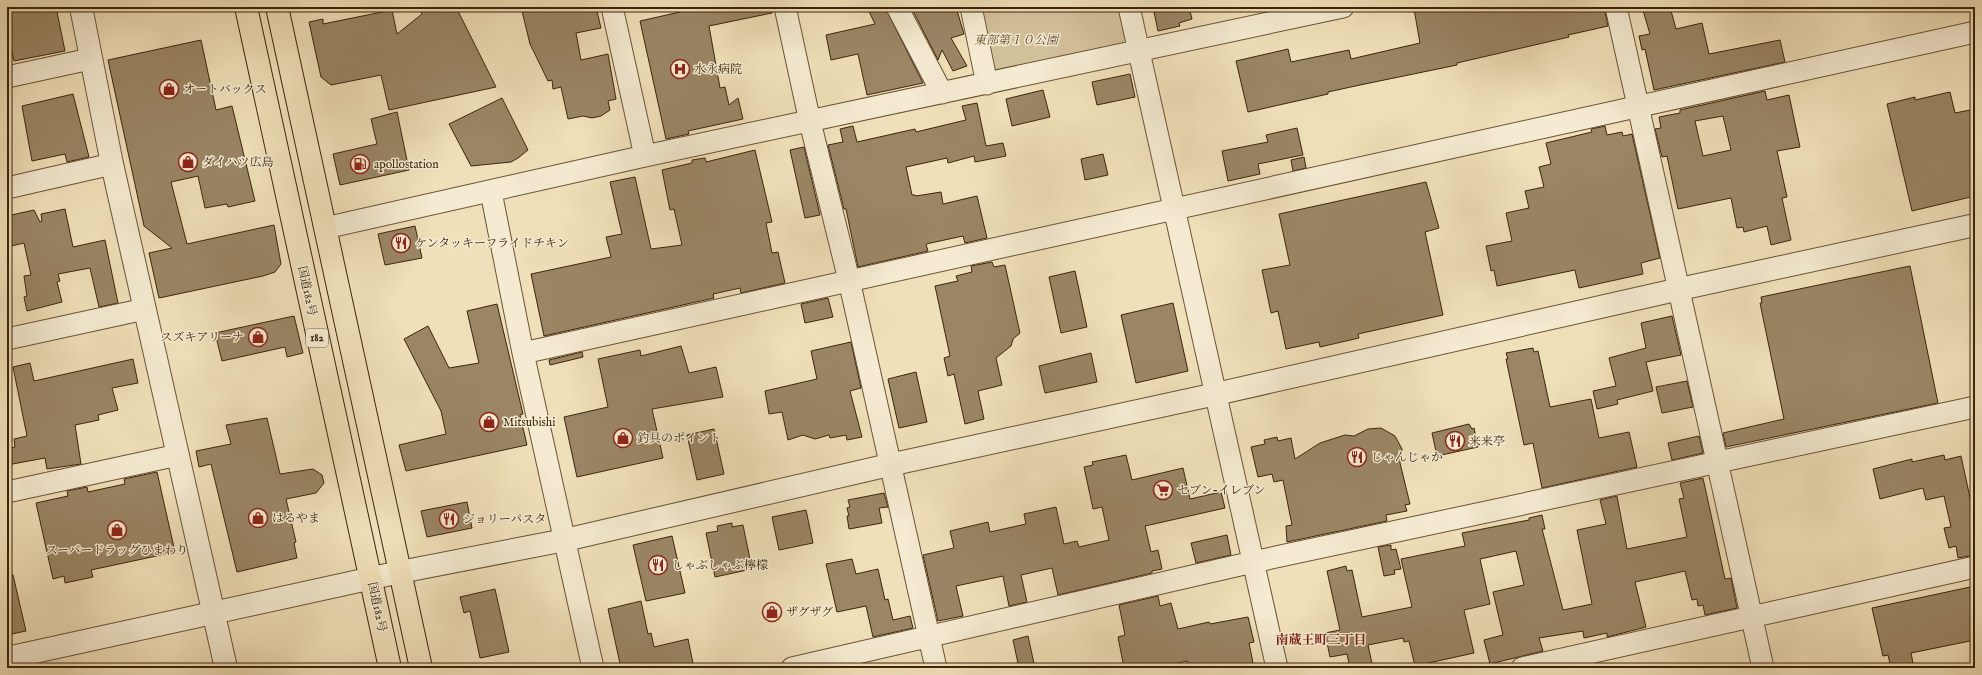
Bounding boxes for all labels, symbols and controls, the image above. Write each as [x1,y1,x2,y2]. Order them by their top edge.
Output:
park label: 東部第１０公園 [974,33,1060,48]
hospital icon: 水永病院 [669,58,691,80]
place label: 水永病院 [694,62,742,77]
shop icon: オートバックス [158,78,180,100]
place label: オートバックス [183,82,267,97]
shop icon: ダイハツ広島 [177,151,199,173]
fuel station icon: apollostation [349,153,371,175]
place label: ダイハツ広島 [202,155,274,170]
place label: apollostation [374,157,439,173]
restaurant icon: ケンタッキーフライドチキン [390,232,412,254]
place label: ケンタッキーフライドチキン [415,236,569,251]
street label: 国道182号 [294,265,320,317]
shop icon: スズキアリーナ [247,326,269,348]
road number: 182 [306,329,328,347]
place label: スズキアリーナ [160,330,244,345]
shop icon: Mitsubishi [478,411,500,433]
place label: Mitsubishi [503,415,555,430]
shop icon: 釣具のポイント [612,427,634,449]
restaurant icon: 来来亭 [1444,430,1466,452]
place label: 釣具のポイント [637,431,721,446]
place label: 来来亭 [1469,434,1505,449]
restaurant icon: じゃんじゃか [1346,446,1368,468]
place label: じゃんじゃか [1371,450,1443,465]
supermarket icon: セブン-イレブン [1152,479,1174,501]
place label: セブン-イレブン [1177,483,1266,498]
shop icon: はるやま [247,507,269,529]
restaurant icon: ジョリーパスタ [438,508,460,530]
place label: はるやま [272,511,320,526]
place label: ジョリーパスタ [463,512,546,527]
shop icon: スーパードラッグひまわり [106,519,128,541]
place label: スーパードラッグひまわり [46,543,188,558]
restaurant icon: しゃぶしゃぶ檸檬 [647,554,669,576]
place label: しゃぶしゃぶ檸檬 [672,558,768,573]
street label: 国道182号 [364,581,390,633]
shop icon: ザグザグ [761,601,783,623]
place label: ザグザグ [786,605,833,620]
district label: 南蔵王町三丁目 [1275,632,1367,649]

